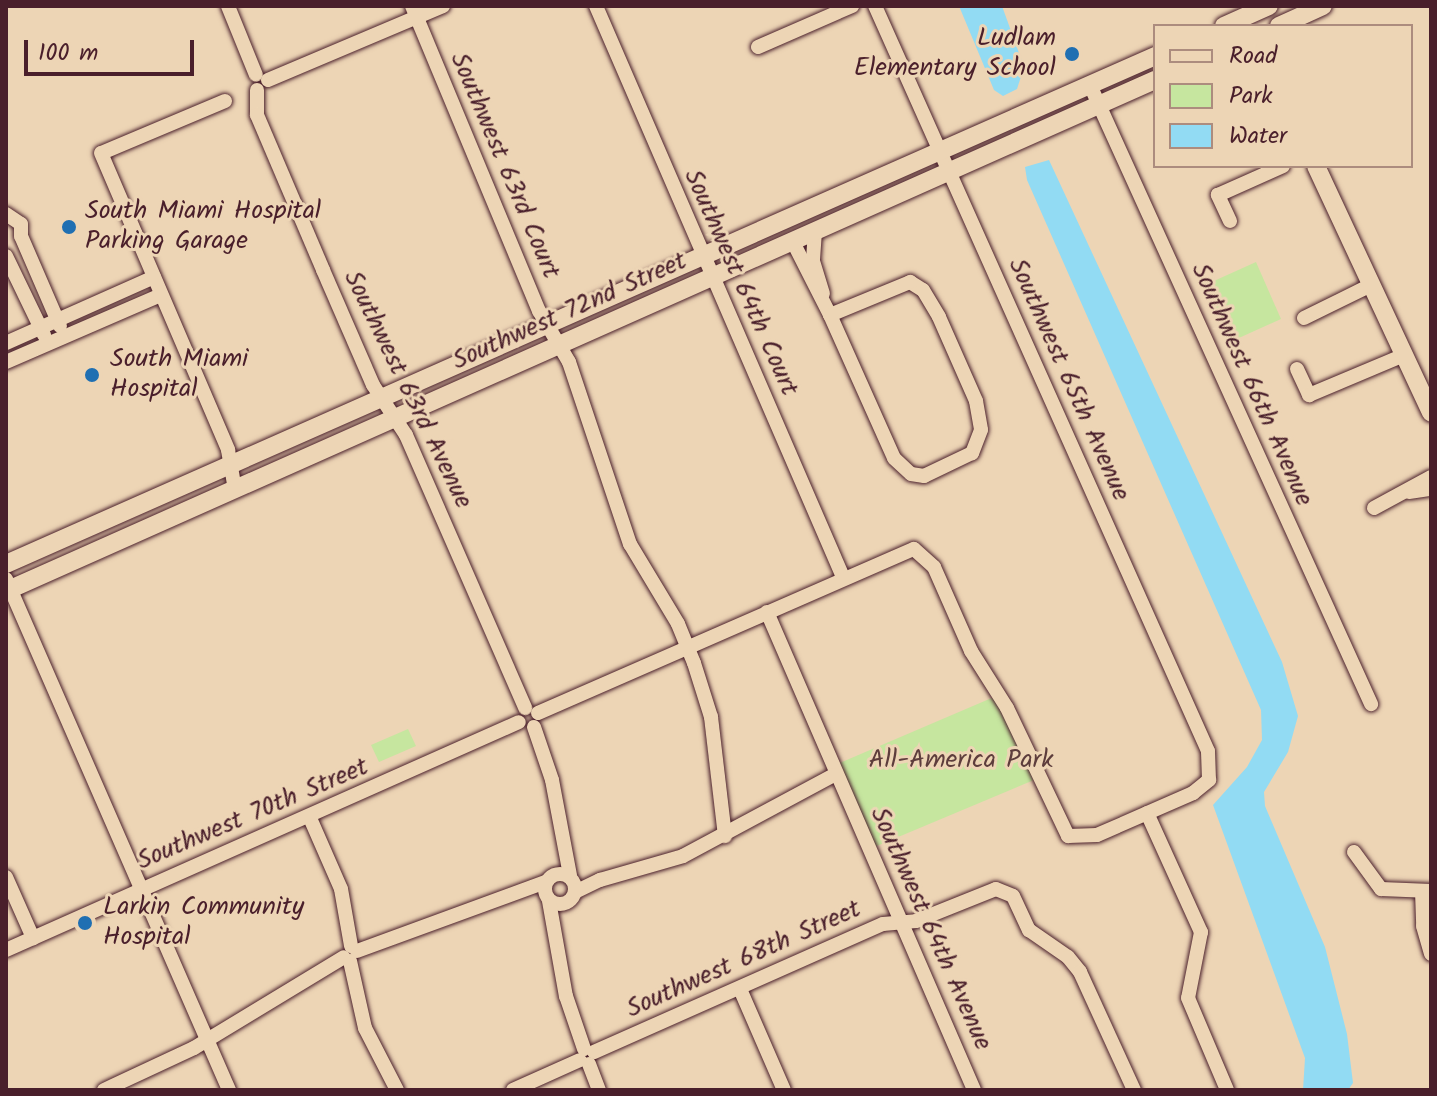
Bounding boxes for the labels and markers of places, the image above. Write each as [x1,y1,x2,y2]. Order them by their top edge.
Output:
place label: Ludlam Elementary School [854,23,1056,84]
marker: Ludlam Elementary School [1063,45,1081,63]
place label: South Miami Hospital Parking Garage [85,196,321,258]
marker: South Miami Hospital Parking Garage [60,218,78,236]
place label: South Miami Hospital [110,344,248,406]
marker: South Miami Hospital [81,364,103,386]
place label: Larkin Community Hospital [103,892,304,954]
marker: Larkin Community Hospital [74,912,96,934]

